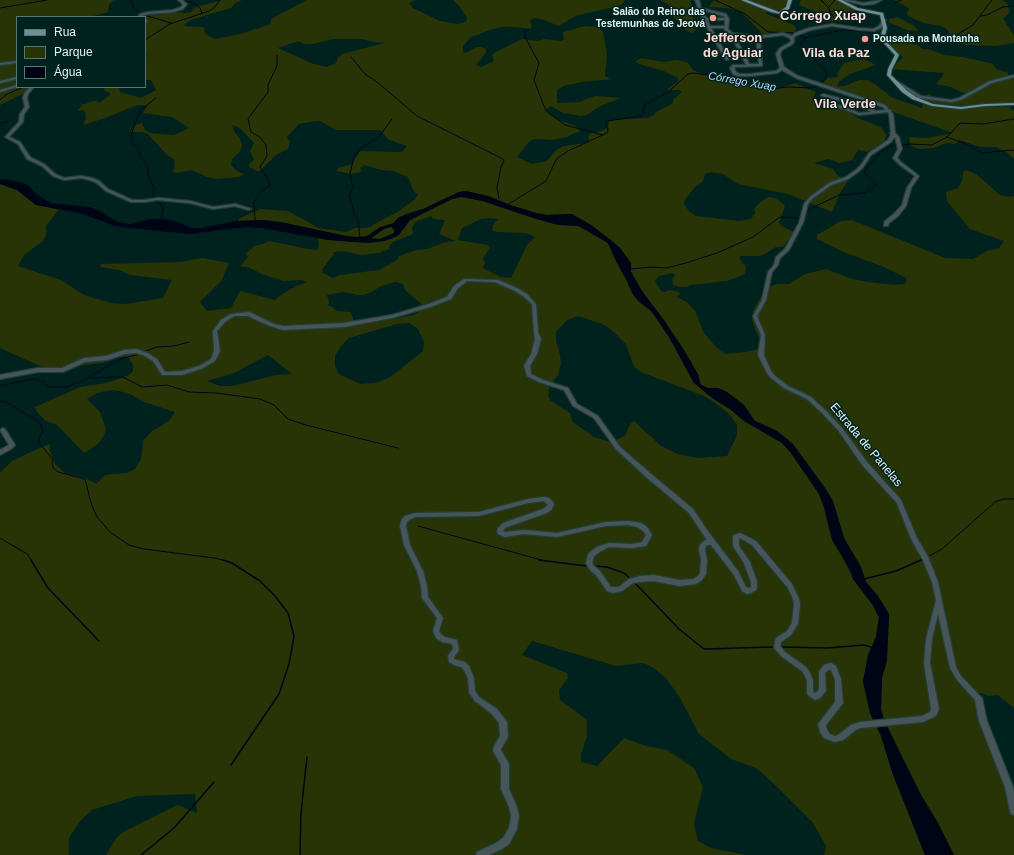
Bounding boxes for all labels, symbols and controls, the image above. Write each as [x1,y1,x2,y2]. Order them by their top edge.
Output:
place label: Salão do Reino das Testemunhas de Jeová [596,6,705,30]
district label: Córrego Xuap [780,8,866,24]
marker: Salão do Reino das Testemunhas de Jeová [708,13,718,23]
legend [16,16,146,88]
text: Rua [54,25,76,39]
district label: Jefferson de Aguiar [703,30,763,61]
place label: Pousada na Montanha [873,33,979,45]
marker: Pousada na Montanha [860,34,870,44]
text: Parque [54,45,93,59]
district label: Vila da Paz [802,45,870,61]
text: Água [54,65,82,79]
water label: Córrego Xuap [707,70,777,94]
district label: Vila Verde [814,96,876,112]
street label: Estrada de Panelas [827,400,905,490]

